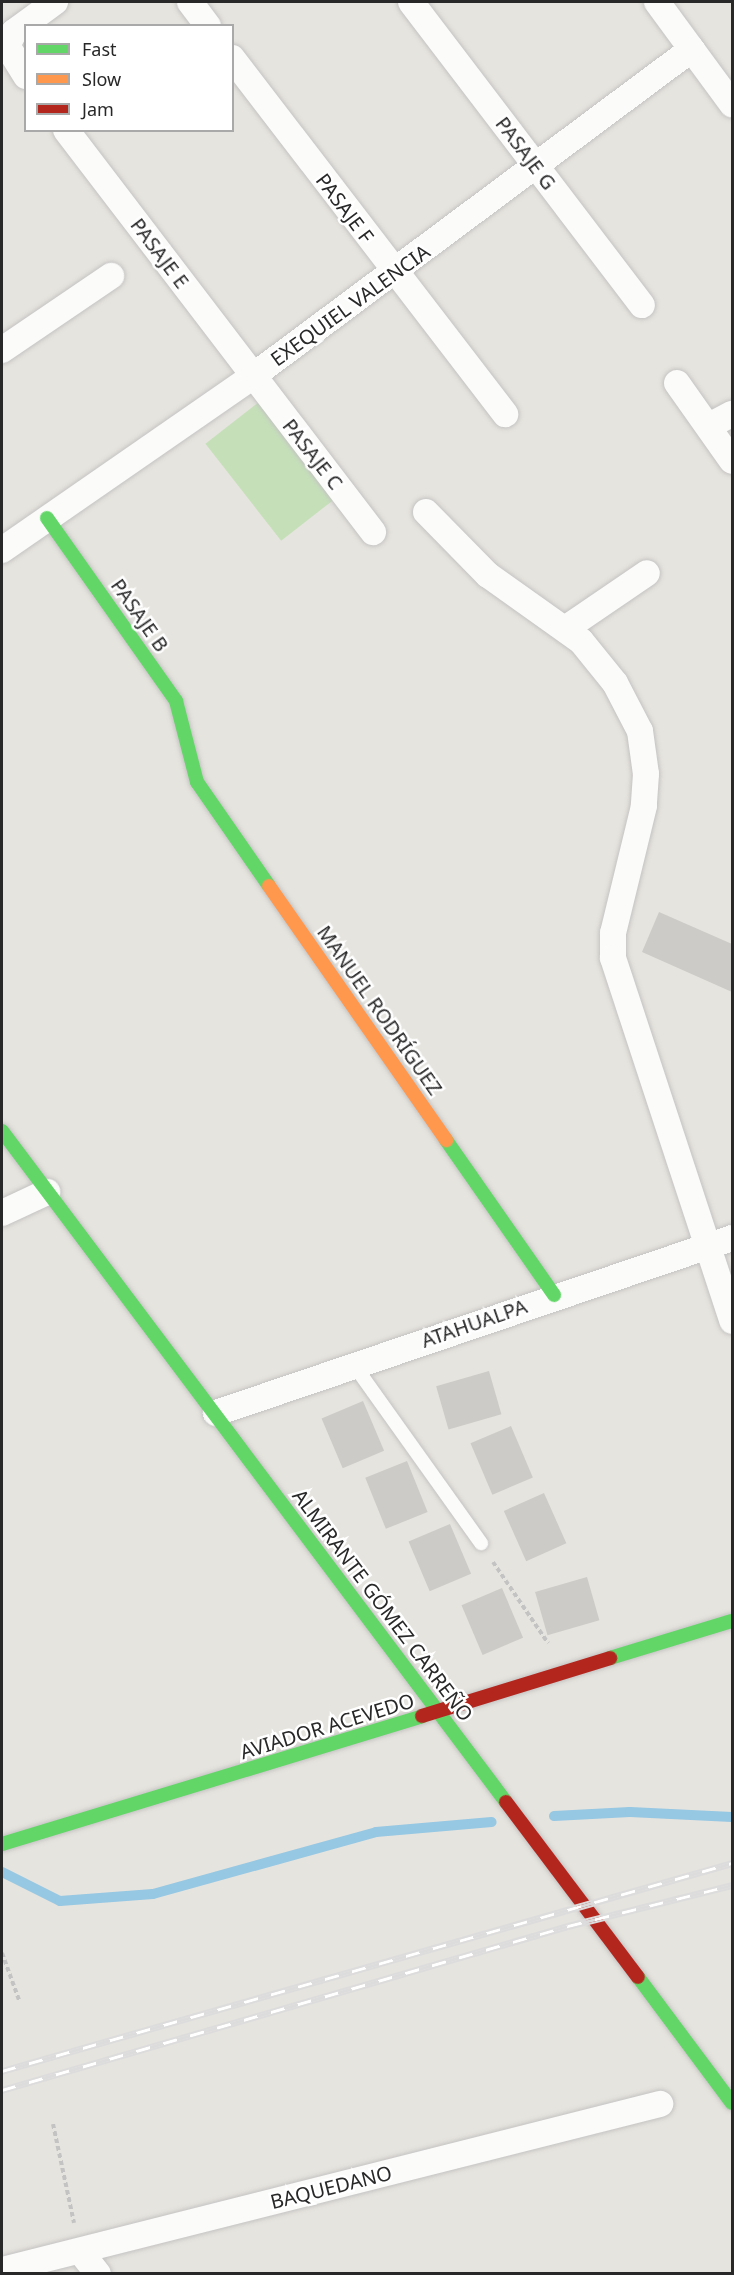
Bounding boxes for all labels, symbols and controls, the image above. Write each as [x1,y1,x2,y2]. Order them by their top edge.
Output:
legend [24,24,234,132]
text: Fast [82,37,117,61]
text: Slow [82,67,121,91]
text: Jam [82,97,114,121]
street label: PASAJE G [491,112,561,194]
street label: PASAJE F [311,169,379,247]
street label: PASAJE E [126,213,194,293]
street label: EXEQUIEL VALENCIA [266,239,434,371]
street label: PASAJE C [278,414,348,494]
street label: PASAJE B [106,574,174,656]
street label: MANUEL RODRÍGUEZ [312,921,448,1099]
street label: ATAHUALPA [418,1294,530,1352]
street label: ALMIRANTE GÓMEZ CARREÑO [288,1484,478,1726]
street label: AVIADOR ACEVEDO [237,1688,417,1764]
street label: BAQUEDANO [268,2160,394,2214]

